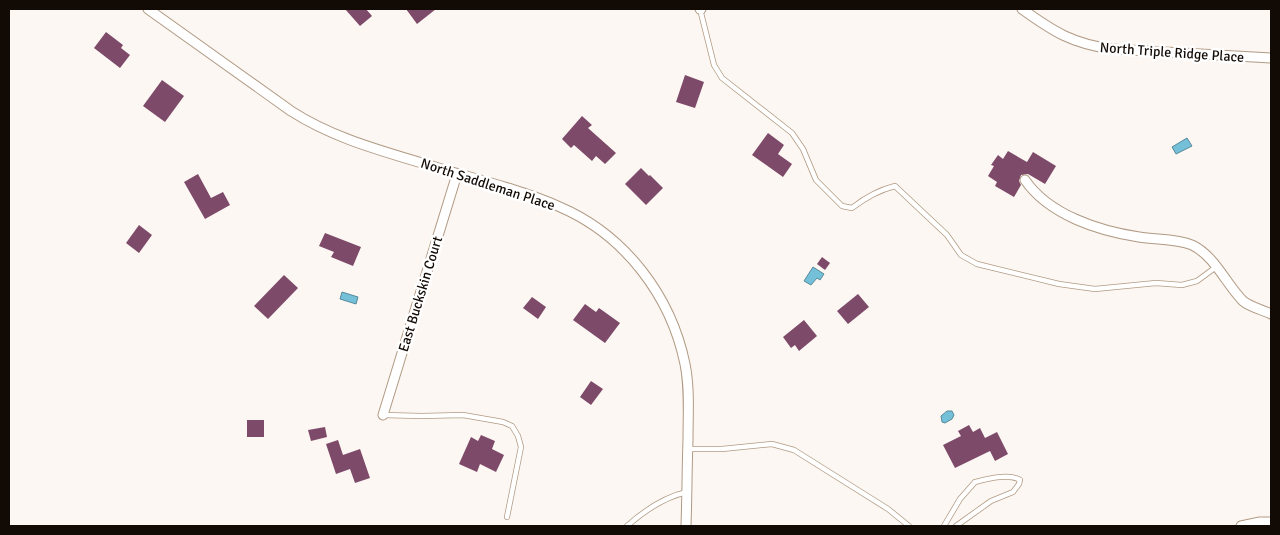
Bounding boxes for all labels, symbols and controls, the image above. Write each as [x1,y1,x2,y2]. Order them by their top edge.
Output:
street label: North Triple Ridge Place [1099,39,1245,66]
street label: North Saddleman Place [419,155,557,214]
street label: East Buckskin Court [395,234,446,354]

